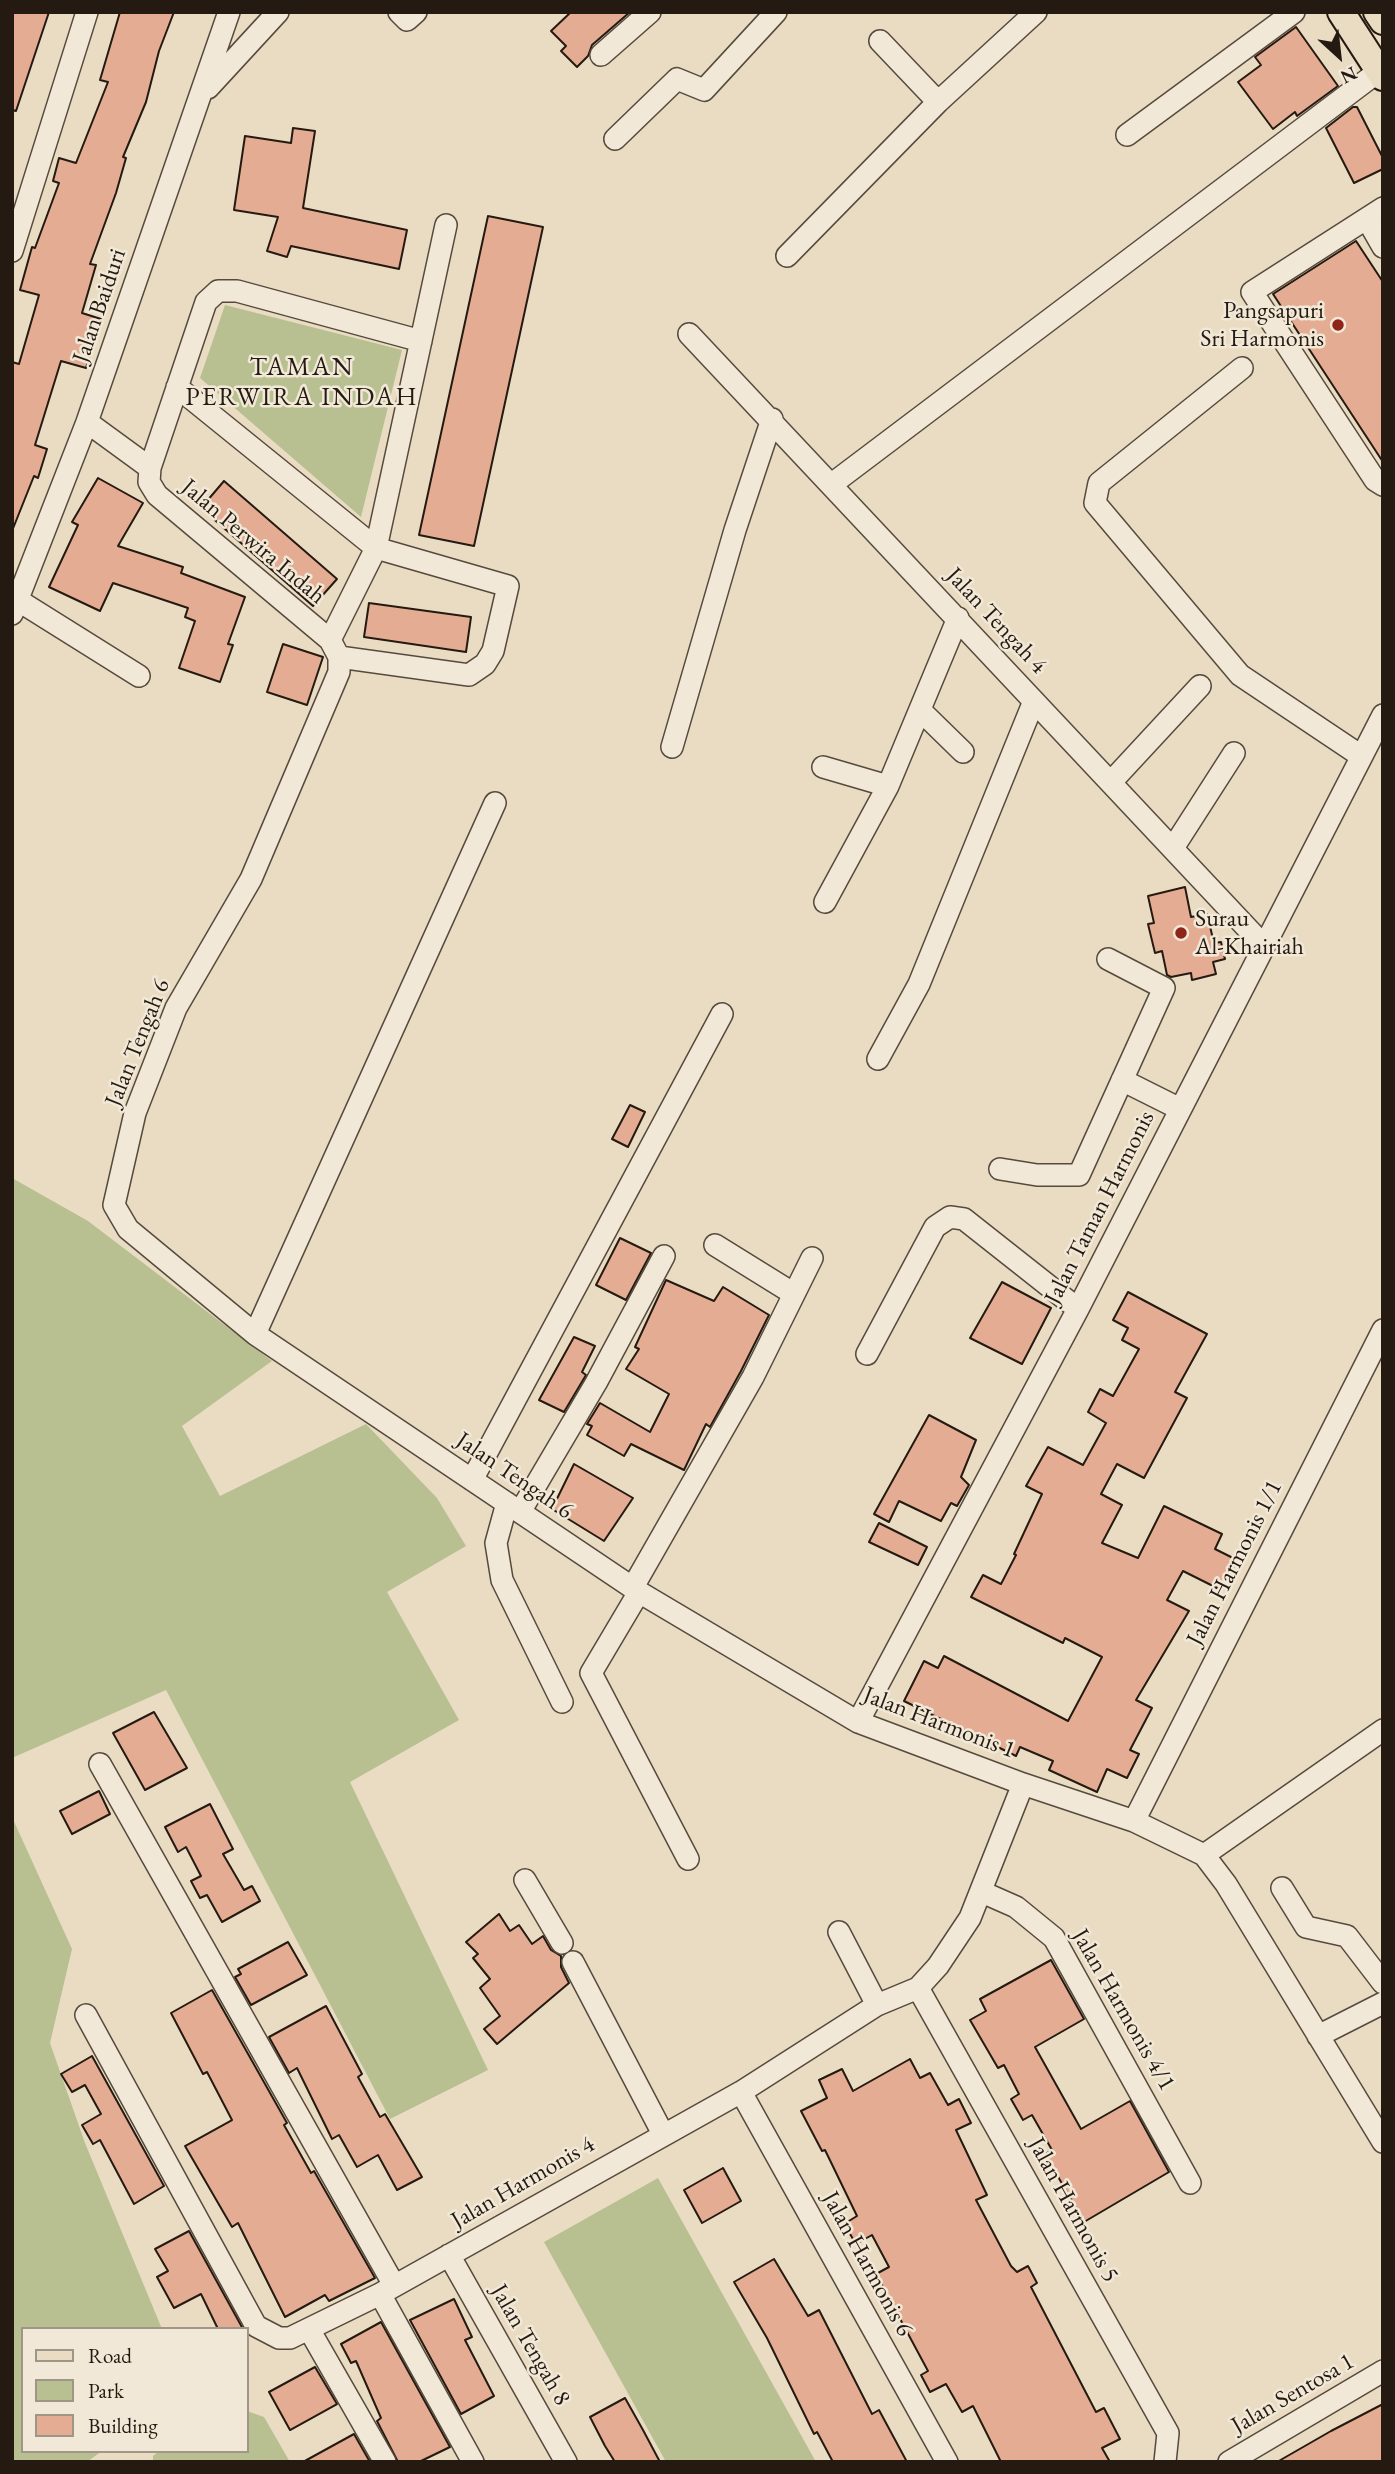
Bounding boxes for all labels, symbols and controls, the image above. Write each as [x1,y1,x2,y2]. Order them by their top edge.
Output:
north arrow [1304,21,1374,91]
text: N [1336,61,1361,90]
street label: Jalan Baiduri [67,245,133,367]
place label: Pangsapuri Sri Harmonis [1200,297,1324,353]
marker: Pangsapuri Sri Harmonis [1330,317,1346,333]
district label: TAMAN PERWIRA INDAH [187,352,417,414]
street label: Jalan Perwira Indah [175,473,331,611]
street label: Jalan Tengah 4 [939,562,1053,680]
place label: Surau Al-Khairiah [1195,905,1304,961]
marker: Surau Al-Khairiah [1173,925,1189,941]
street label: Jalan Tengah 6 [99,975,177,1111]
street label: Jalan Taman Harmonis [1039,1106,1161,1310]
street label: Jalan Tengah 6 [450,1426,578,1526]
street label: Jalan Harmonis 1/1 [1181,1475,1289,1651]
street label: Jalan Harmonis 1 [859,1681,1019,1765]
street label: Jalan Harmonis 4/1 [1065,1924,1181,2096]
street label: Jalan Harmonis 4 [446,2130,600,2236]
street label: Jalan Harmonis 5 [1021,2133,1125,2287]
street label: Jalan Harmonis 6 [815,2187,919,2341]
street label: Jalan Tengah 8 [484,2279,576,2411]
legend [21,2327,248,2453]
text: Road [88,2342,132,2369]
street label: Jalan Sentosa 1 [1227,2347,1359,2441]
text: Park [88,2377,124,2404]
text: Building [88,2412,158,2439]

